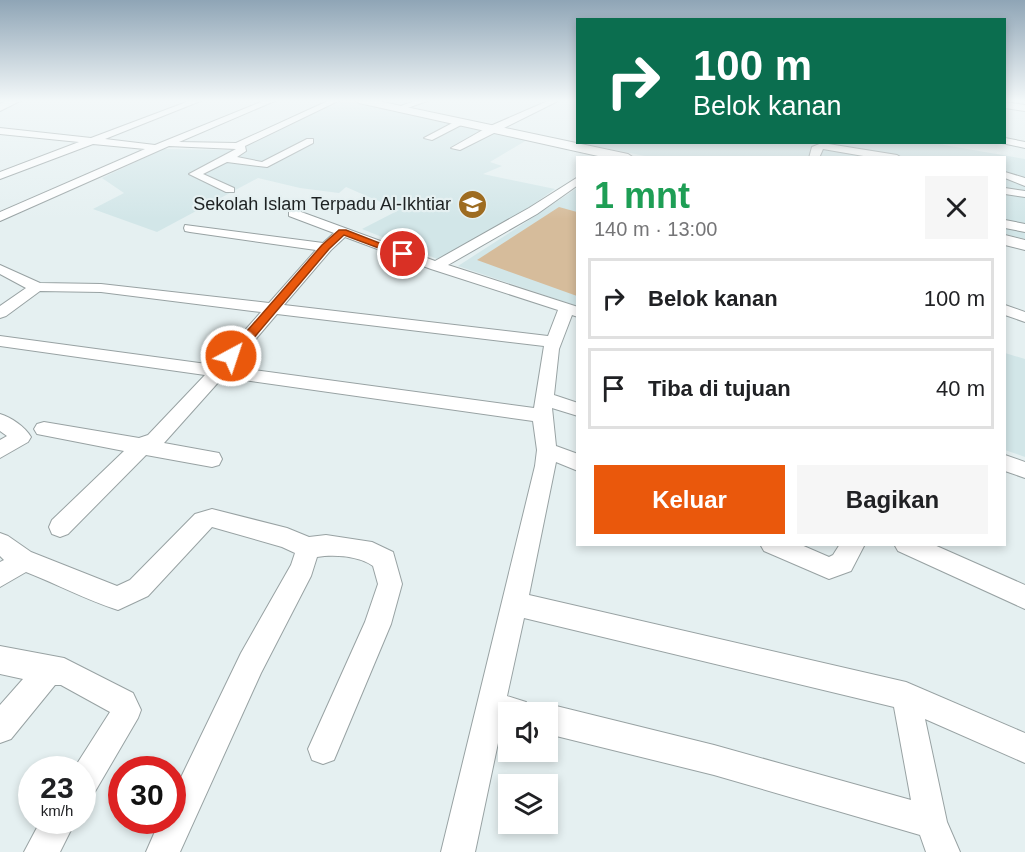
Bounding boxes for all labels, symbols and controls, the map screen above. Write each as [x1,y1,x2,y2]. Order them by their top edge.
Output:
icon: right [594,42,672,120]
text: 100 m [693,42,812,89]
text: Belok kanan [693,91,842,121]
text: 1 mnt [594,175,690,216]
button: close [925,176,988,239]
school or university icon: Sekolah Islam Terpadu Al-Ikhtiar [456,188,488,220]
place label: Sekolah Islam Terpadu Al-Ikhtiar [193,194,451,214]
text: 140 m · 13:00 [594,218,717,240]
pin [377,228,428,279]
icon: arrive [386,237,419,270]
icon: right [597,282,630,315]
text: Belok kanan [648,286,778,311]
text: 100 m [924,286,985,311]
position arrow [199,324,263,388]
icon: arrive [597,372,630,405]
text: Tiba di tujuan [648,376,791,401]
text: 40 m [936,376,985,401]
button: Keluar [594,465,785,534]
button: Bagikan [797,465,988,534]
map controls [498,702,558,834]
button: sound [498,702,558,762]
speed limit sign: 30 [108,756,186,834]
text: 23 [40,771,74,804]
button: layers [498,774,558,834]
text: km/h [41,802,73,819]

